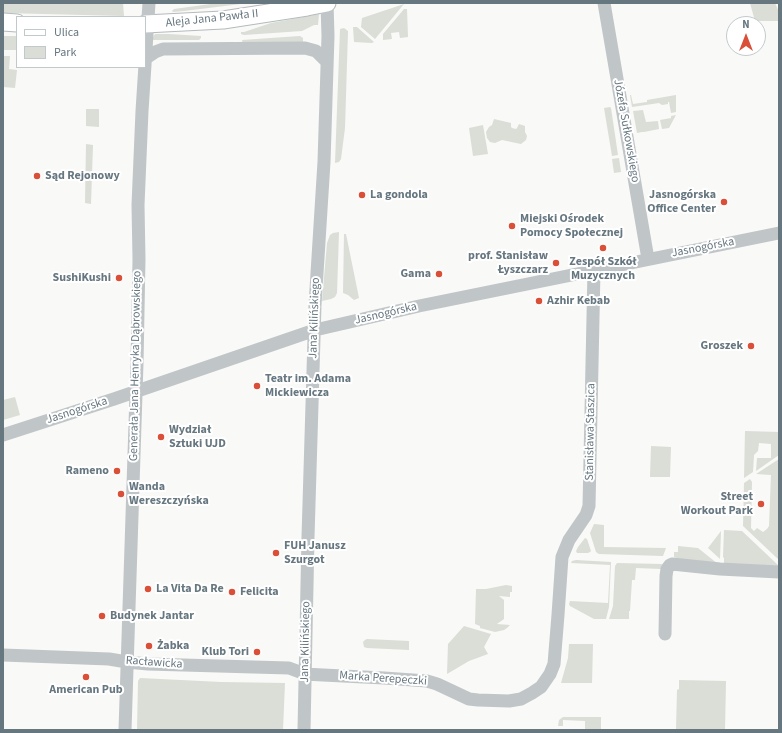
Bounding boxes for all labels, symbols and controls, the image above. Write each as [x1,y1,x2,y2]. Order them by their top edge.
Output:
street label: Aleja Jana Pawła II [165,7,259,31]
legend [16,16,146,68]
north arrow [726,16,766,56]
text: N [742,17,750,32]
text: Ulica [54,24,79,41]
text: Park [54,44,76,61]
street label: Józefa Sułkowskiego [610,78,642,184]
place label: Sąd Rejonowy [45,169,120,183]
marker: Sąd Rejonowy [32,171,42,181]
place label: La gondola [370,188,428,202]
place label: Jasnogórska Office Center [647,188,716,216]
marker: La gondola [357,190,367,200]
marker: Jasnogórska Office Center [719,197,729,207]
place label: Miejski Ośrodek Pomocy Społecznej [520,212,623,240]
marker: Miejski Ośrodek Pomocy Społecznej [507,221,517,231]
street label: Jasnogórska [671,235,735,261]
marker: Zespół Szkół Muzycznych [598,243,608,253]
place label: prof. Stanisław Łyszczarz [468,249,548,277]
place label: Zespół Szkół Muzycznych [569,255,637,283]
marker: prof. Stanisław Łyszczarz [551,258,561,268]
place label: Gama [400,267,431,281]
marker: Gama [434,269,444,279]
place label: SushiKushi [53,271,111,285]
street label: Generała Jana Henryka Dąbrowskiego [127,271,145,461]
marker: SushiKushi [114,273,124,283]
street label: Jana Kilińskiego [306,277,324,359]
place label: Azhir Kebab [547,294,610,308]
marker: Azhir Kebab [534,296,544,306]
street label: Jasnogórska [354,300,418,328]
place label: Groszek [701,339,743,353]
marker: Groszek [746,341,756,351]
place label: Teatr im. Adama Mickiewicza [265,372,351,400]
marker: Teatr im. Adama Mickiewicza [252,381,262,391]
street label: Stanisława Staszica [583,383,599,481]
street label: Jasnogórska [45,394,109,428]
place label: Wydział Sztuki UJD [169,423,226,451]
marker: Wydział Sztuki UJD [156,432,166,442]
place label: Rameno [65,464,109,478]
marker: Rameno [112,466,122,476]
place label: Wanda Wereszczyńska [129,480,209,508]
marker: Wanda Wereszczyńska [116,489,126,499]
place label: Street Workout Park [681,490,753,518]
marker: Street Workout Park [756,499,766,509]
place label: FUH Janusz Szurgot [284,539,346,567]
marker: FUH Janusz Szurgot [271,548,281,558]
place label: La Vita Da Re [156,582,224,596]
marker: La Vita Da Re [143,584,153,594]
place label: Felicita [240,585,279,599]
marker: Felicita [227,587,237,597]
street label: Jana Kilińskiego [298,601,314,683]
place label: Budynek Jantar [110,609,194,623]
marker: Budynek Jantar [97,611,107,621]
place label: Żabka [157,639,189,653]
marker: Żabka [144,641,154,651]
place label: Klub Tori [202,645,249,659]
marker: Klub Tori [252,647,262,657]
street label: Racławicka [125,654,183,672]
street label: Marka Perepeczki [339,669,427,689]
marker: American Pub [81,672,91,682]
place label: American Pub [49,683,123,697]

